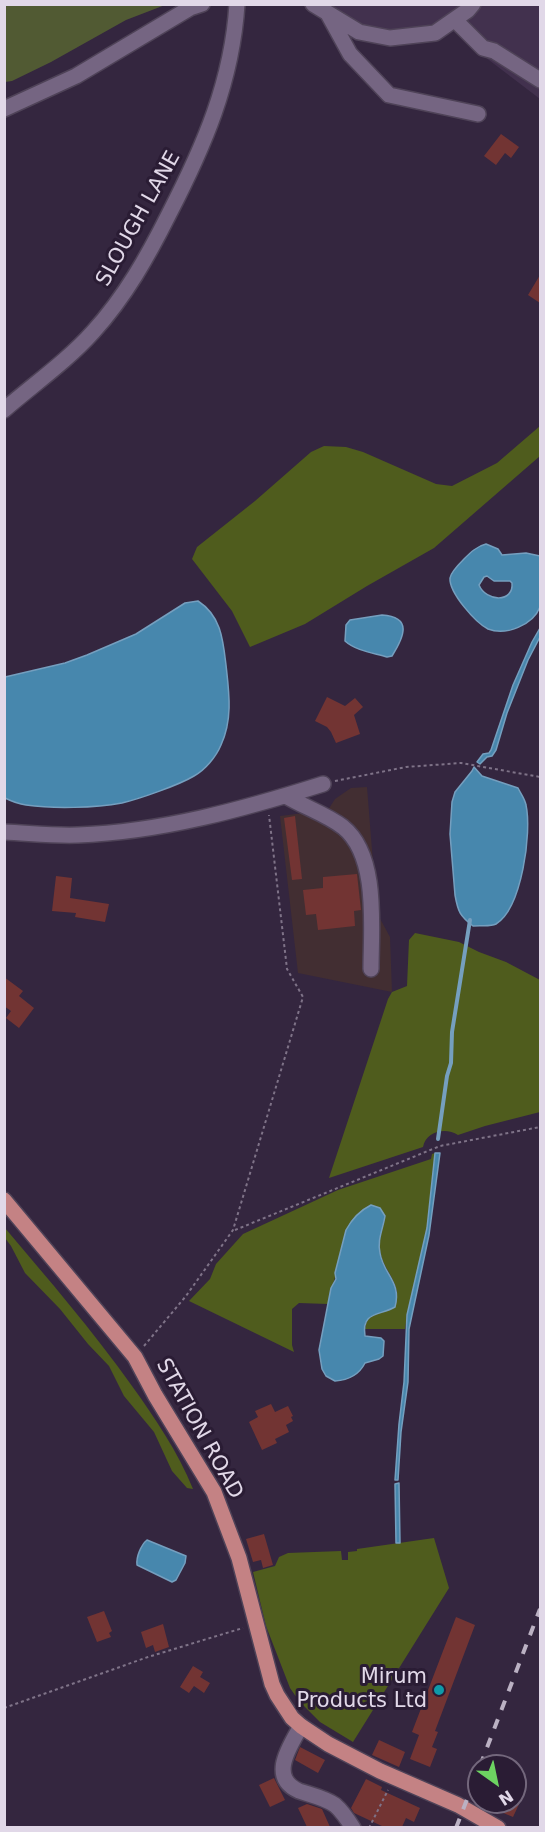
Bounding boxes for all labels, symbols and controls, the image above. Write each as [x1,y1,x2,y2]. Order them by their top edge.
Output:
street label: SLOUGH LANE [92,147,186,291]
street label: STATION ROAD [150,1354,248,1504]
place label: Mirum Products Ltd [296,1665,427,1715]
marker: Mirum Products Ltd [432,1683,446,1697]
north arrow [467,1754,527,1814]
text: N [495,1786,517,1809]

